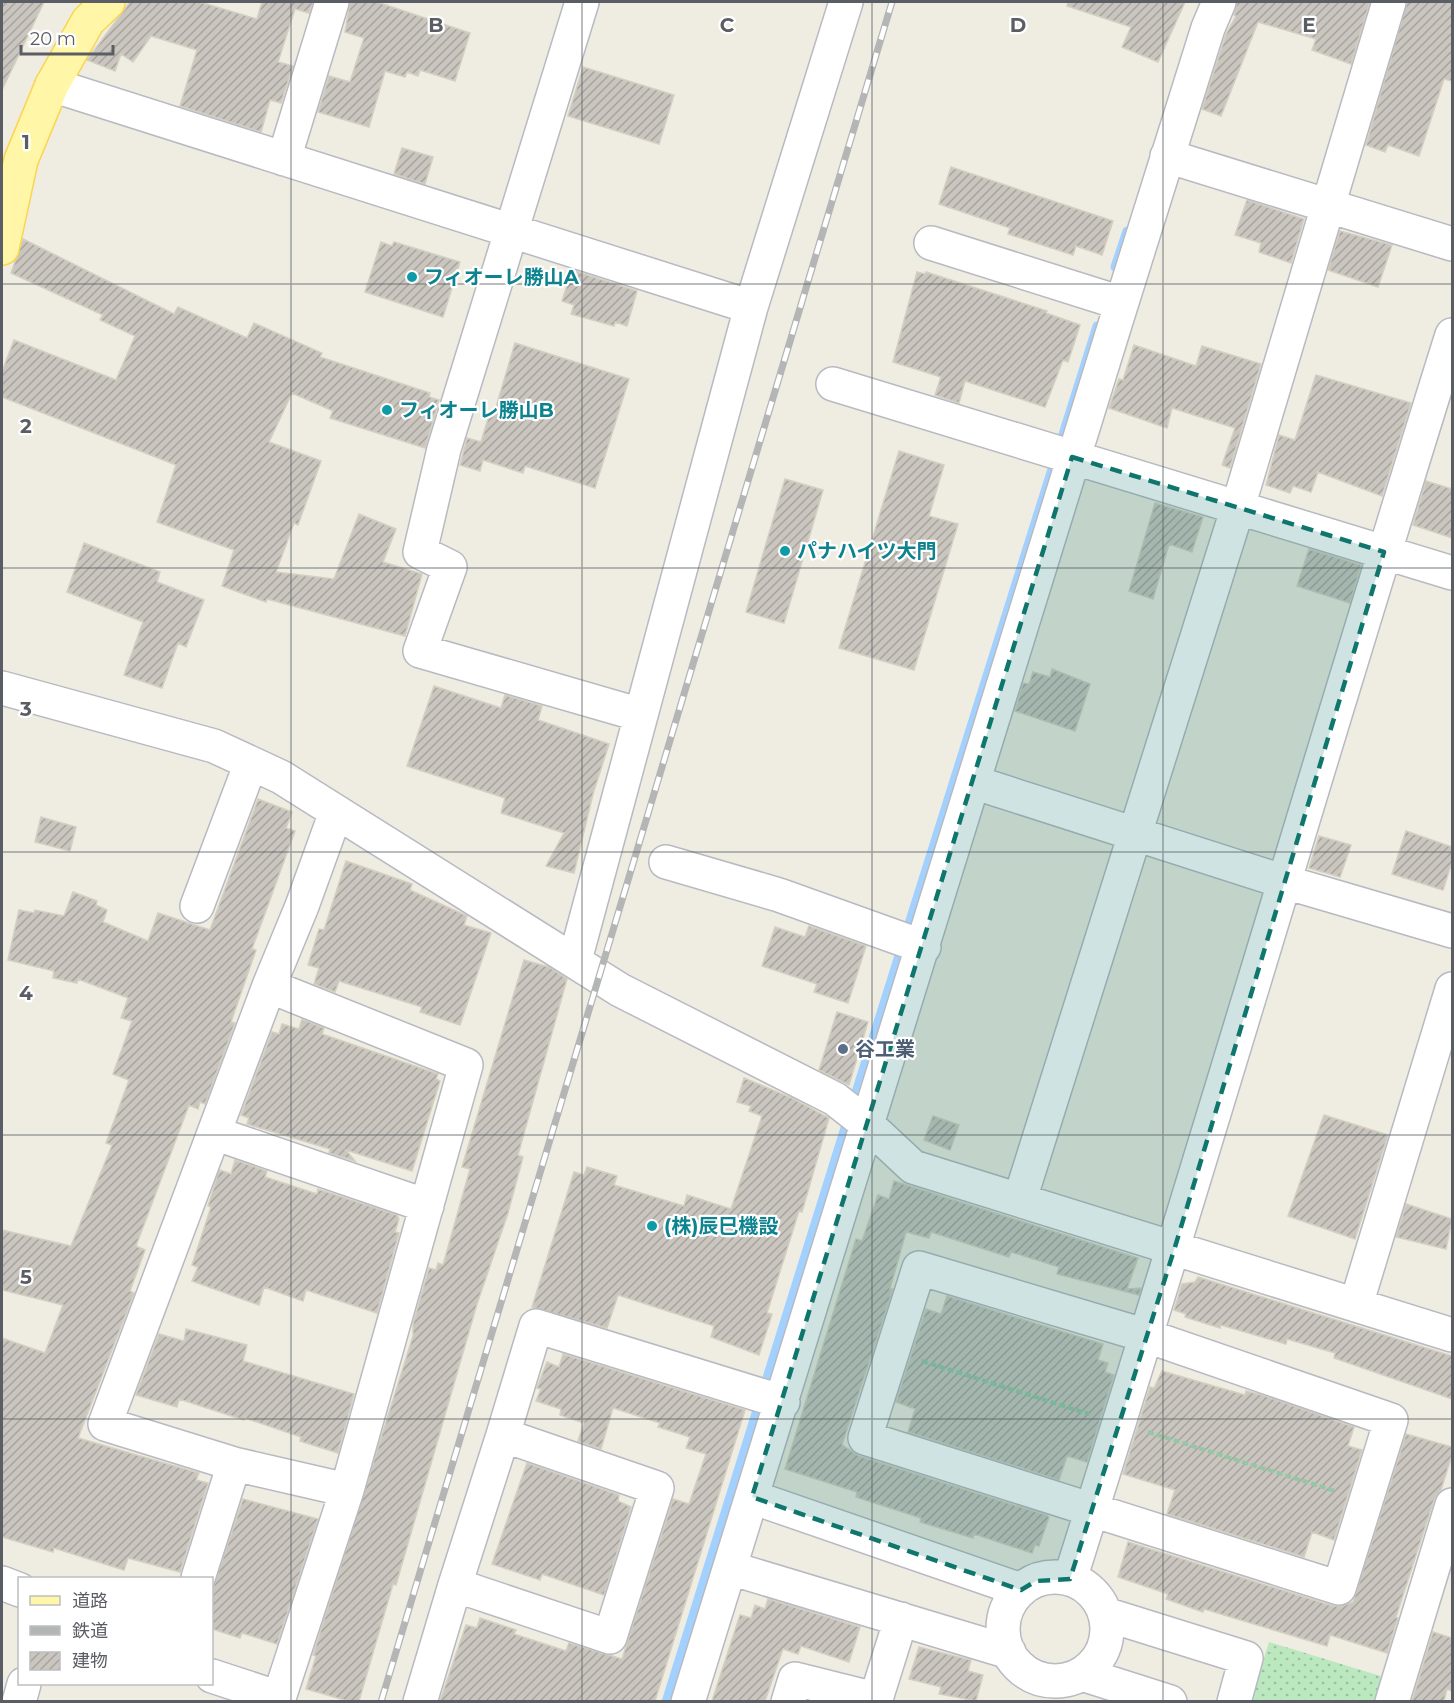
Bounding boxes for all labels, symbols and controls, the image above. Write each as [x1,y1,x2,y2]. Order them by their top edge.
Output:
text: B [428,13,444,37]
text: C [720,13,735,37]
text: D [1010,13,1026,37]
text: E [1302,13,1316,37]
scale bar [21,18,112,56]
text: 20 m [30,28,76,50]
text: 1 [22,130,30,154]
place label: フィオーレ勝山A [424,265,580,289]
marker: フィオーレ勝山A [405,270,419,284]
place label: フィオーレ勝山B [399,398,554,422]
marker: フィオーレ勝山B [380,403,394,417]
text: 2 [20,414,32,438]
place label: パナハイツ大門 [797,539,937,563]
marker: パナハイツ大門 [778,544,792,558]
text: 3 [19,697,32,721]
text: 4 [19,981,33,1005]
place label: 谷工業 [855,1037,915,1061]
marker: 谷工業 [836,1042,850,1056]
place label: (株)辰巳機設 [664,1214,778,1238]
marker: (株)辰巳機設 [645,1219,659,1233]
text: 5 [20,1265,32,1289]
legend [18,1577,213,1685]
text: 道路 [72,1590,108,1612]
text: 鉄道 [72,1620,108,1642]
text: 建物 [72,1650,108,1672]

